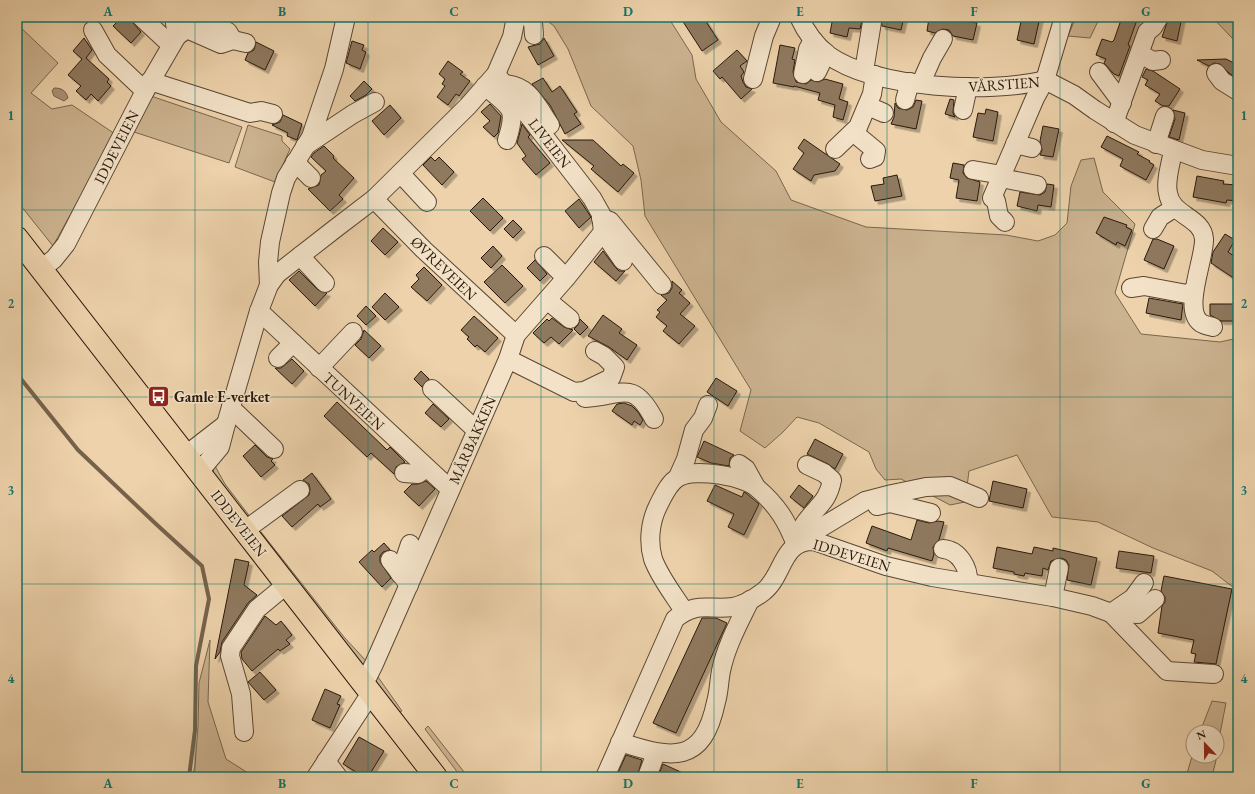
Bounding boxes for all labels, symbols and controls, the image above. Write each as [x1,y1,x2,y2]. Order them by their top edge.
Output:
text: A [102,3,113,20]
text: B [278,3,286,20]
text: C [449,3,459,20]
text: D [623,3,633,20]
text: E [796,3,804,20]
text: F [970,3,978,20]
text: G [1141,3,1151,20]
street label: VÅRSTIEN [968,72,1041,96]
text: 1 [8,107,15,124]
street label: IDDEVEIEN [89,107,143,187]
text: 1 [1241,107,1248,124]
street label: LIVEIEN [525,114,575,172]
street label: ØVREVEIEN [407,232,481,304]
text: 2 [8,295,15,312]
text: 2 [1241,295,1248,312]
street label: TUNVEIEN [319,368,389,434]
bus stop icon: Gamle E-verket [145,383,171,409]
place label: Gamle E-verket [174,387,270,406]
street label: MÅRBAKKEN [444,393,500,487]
text: 3 [8,482,15,499]
text: 3 [1241,482,1248,499]
street label: IDDEVEIEN [207,486,271,561]
street label: IDDEVEIEN [811,534,893,576]
text: 4 [8,670,15,687]
text: 4 [1241,670,1248,687]
north arrow [1185,724,1225,764]
text: N [1195,727,1208,743]
text: A [102,775,113,792]
text: B [278,775,286,792]
text: C [449,775,459,792]
text: D [623,775,633,792]
text: E [796,775,804,792]
text: F [970,775,978,792]
text: G [1141,775,1151,792]

